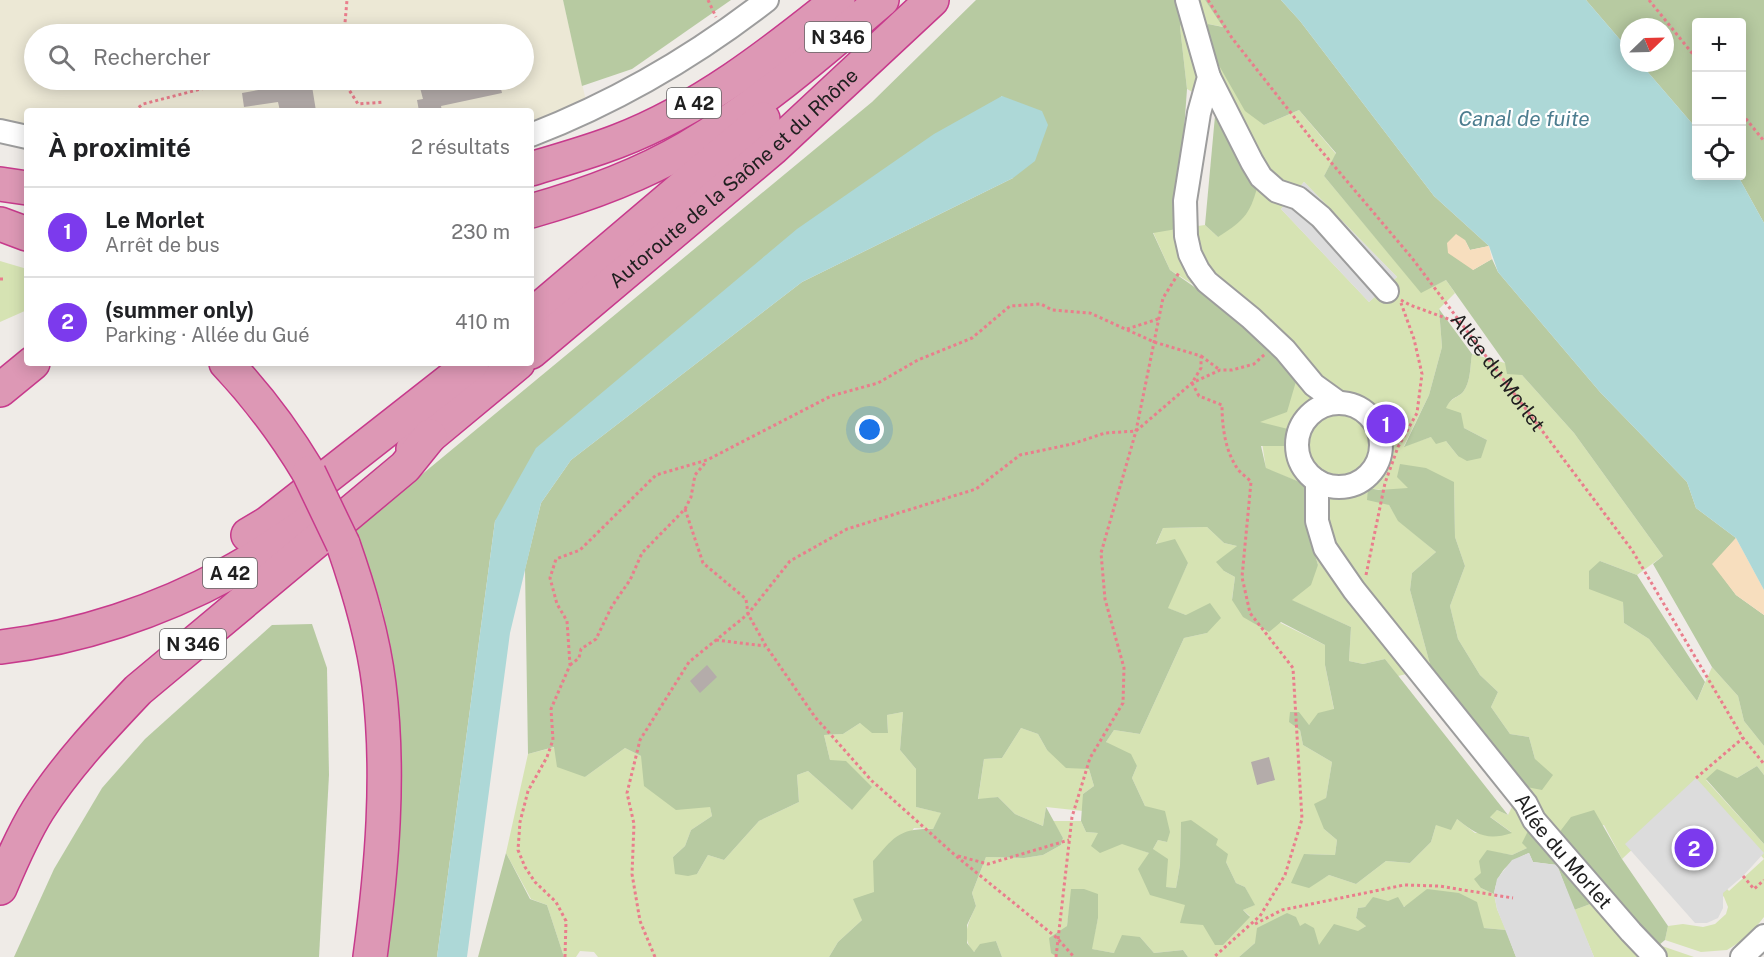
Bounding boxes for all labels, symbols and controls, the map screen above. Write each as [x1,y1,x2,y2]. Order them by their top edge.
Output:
north arrow [1620,18,1674,72]
map controls [1692,18,1746,180]
button: + [1692,18,1746,72]
road number: N 346 [805,22,871,52]
search box [24,24,534,90]
icon: search [45,41,78,74]
text: Rechercher [93,44,211,70]
street label: Autoroute de la Saône et du Rhône [604,63,863,293]
button: − [1692,72,1746,126]
road number: A 42 [667,88,721,118]
water label: Canal de fuite [1458,106,1590,131]
button: locate [1692,126,1746,180]
text: À proximité [48,132,191,163]
text: 2 résultats [411,135,510,159]
text: Le Morlet [105,207,205,233]
text: 1 [63,220,72,244]
text: 230 m [451,220,510,244]
text: Arrêt de bus [105,233,220,257]
text: (summer only) [105,297,254,323]
street label: Allée du Morlet [1446,308,1550,436]
text: 2 [61,310,74,334]
text: 410 m [455,310,510,334]
text: Parking · Allée du Gué [105,323,310,347]
pin: 1 [1366,402,1406,446]
your location [855,415,884,444]
road number: A 42 [203,558,257,588]
road number: N 346 [160,629,226,659]
street label: Allée du Morlet [1510,788,1617,914]
pin: 2 [1674,826,1714,870]

